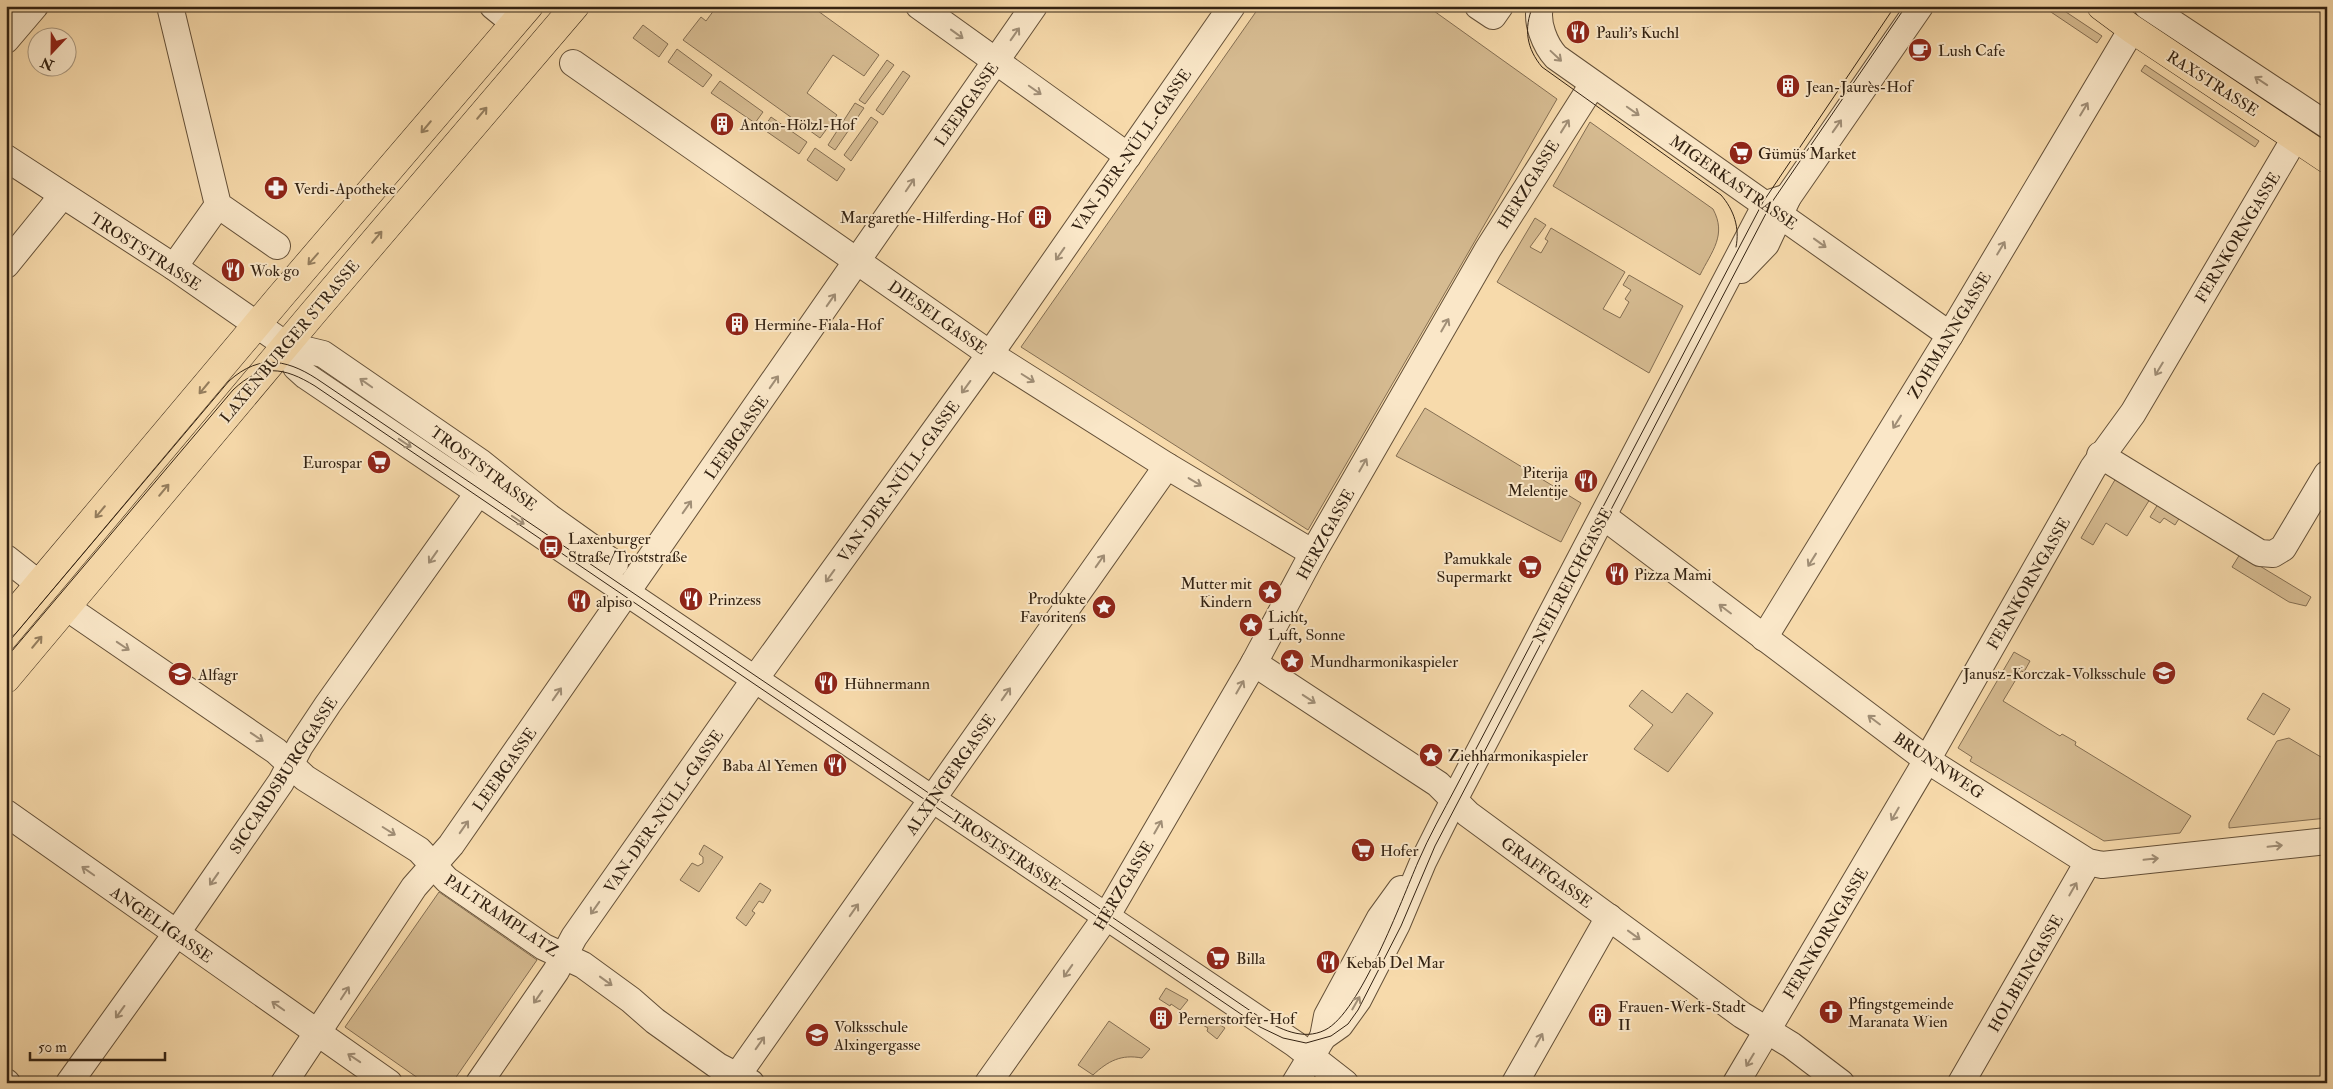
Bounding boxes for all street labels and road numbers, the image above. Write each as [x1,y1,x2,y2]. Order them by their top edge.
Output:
street label: RAXSTRASSE [2163,47,2262,121]
street label: LEEBGASSE [931,59,1003,150]
street label: VAN-DER-NÜLL-GASSE [1068,65,1196,236]
street label: MIGERKASTRASSE [1666,131,1801,234]
street label: HERZGASSE [1494,136,1564,233]
street label: FERNKORNGASSE [2191,168,2285,307]
street label: TROSTSTRASSE [86,208,205,295]
street label: LAXENBURGER STRASSE [216,256,364,427]
street label: ZOHMANNGASSE [1904,268,1996,403]
street label: DIESELGASSE [884,276,991,359]
street label: LEEBGASSE [701,392,773,483]
street label: VAN-DER-NÜLL-GASSE [833,397,964,566]
street label: TROSTSTRASSE [426,422,541,515]
street label: HERZGASSE [1293,485,1359,584]
street label: NEILREICHGASSE [1529,504,1617,647]
street label: FERNKORNGASSE [1983,514,2075,653]
street label: SICCARDSBURGGASSE [225,693,342,858]
street label: ALXINGERGASSE [901,710,1000,840]
street label: LEEBGASSE [469,724,541,815]
street label: VAN-DER-NÜLL-GASSE [600,726,728,897]
street label: BRUNNWEG [1889,728,1987,803]
street label: TROSTSTRASSE [947,807,1064,895]
street label: GRAFFGASSE [1497,833,1596,913]
street label: HERZGASSE [1089,837,1158,934]
street label: FERNKORNGASSE [1779,864,1873,1003]
street label: PALTRAMPLATZ [441,870,562,961]
street label: ANGELIGASSE [106,882,216,967]
street label: HOLBEINGASSE [1984,911,2068,1036]

